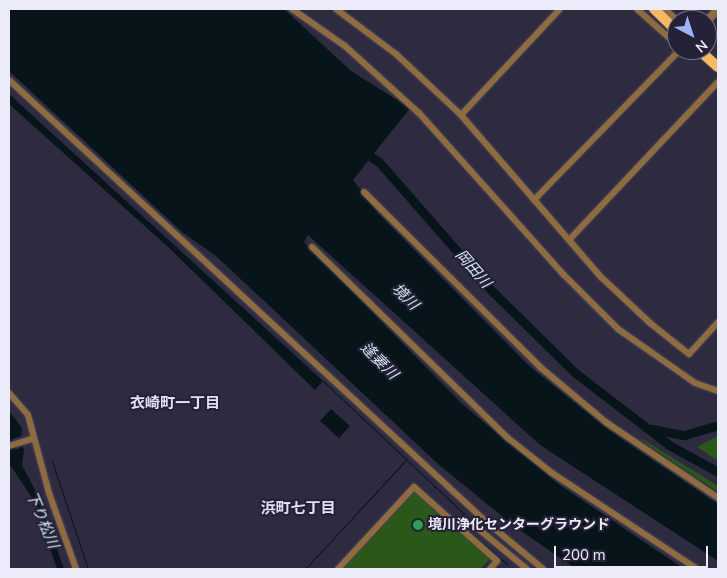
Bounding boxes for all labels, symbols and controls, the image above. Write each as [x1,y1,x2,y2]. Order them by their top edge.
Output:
north arrow [667,10,717,60]
text: N [691,35,711,57]
water label: 岡田川 [451,246,495,292]
water label: 境川 [388,280,422,314]
water label: 逢妻川 [357,339,401,383]
district label: 衣崎町一丁目 [130,395,220,413]
water label: 下り松川 [22,489,62,551]
district label: 浜町七丁目 [261,500,335,518]
place label: 境川浄化センターグラウンド [428,517,610,533]
marker: 境川浄化センターグラウンド [412,519,424,531]
scale bar [557,536,711,568]
text: 200 m [562,545,606,565]

